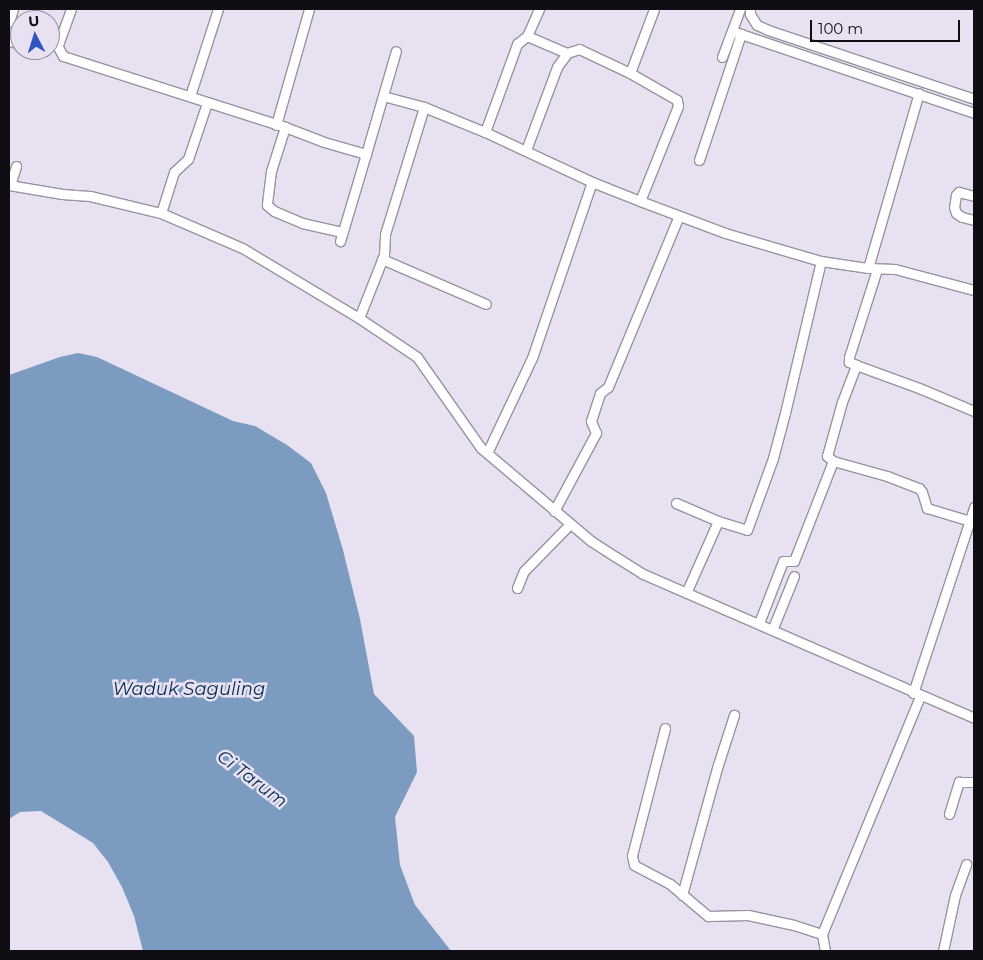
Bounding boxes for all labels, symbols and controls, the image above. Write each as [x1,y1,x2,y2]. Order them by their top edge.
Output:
north arrow [10,10,60,60]
scale bar [813,10,963,42]
text: U [27,12,40,31]
text: 100 m [818,19,863,38]
water label: Waduk Saguling [113,678,265,700]
water label: Ci Tarum [213,746,291,812]

